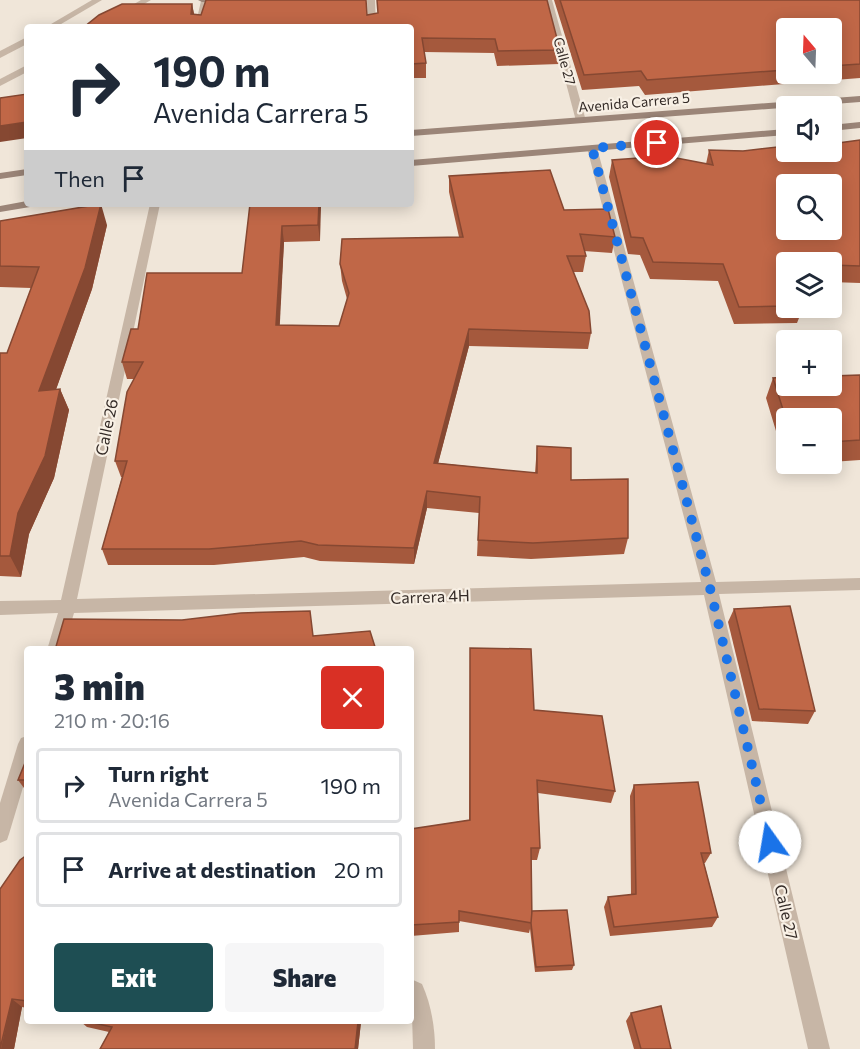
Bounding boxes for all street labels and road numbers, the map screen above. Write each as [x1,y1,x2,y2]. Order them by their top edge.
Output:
street label: Calle 27 [550,35,580,87]
street label: Avenida Carrera 5 [578,89,690,115]
street label: Calle 26 [91,397,121,457]
street label: Carrera 4H [390,585,470,607]
street label: Calle 27 [771,882,803,942]

